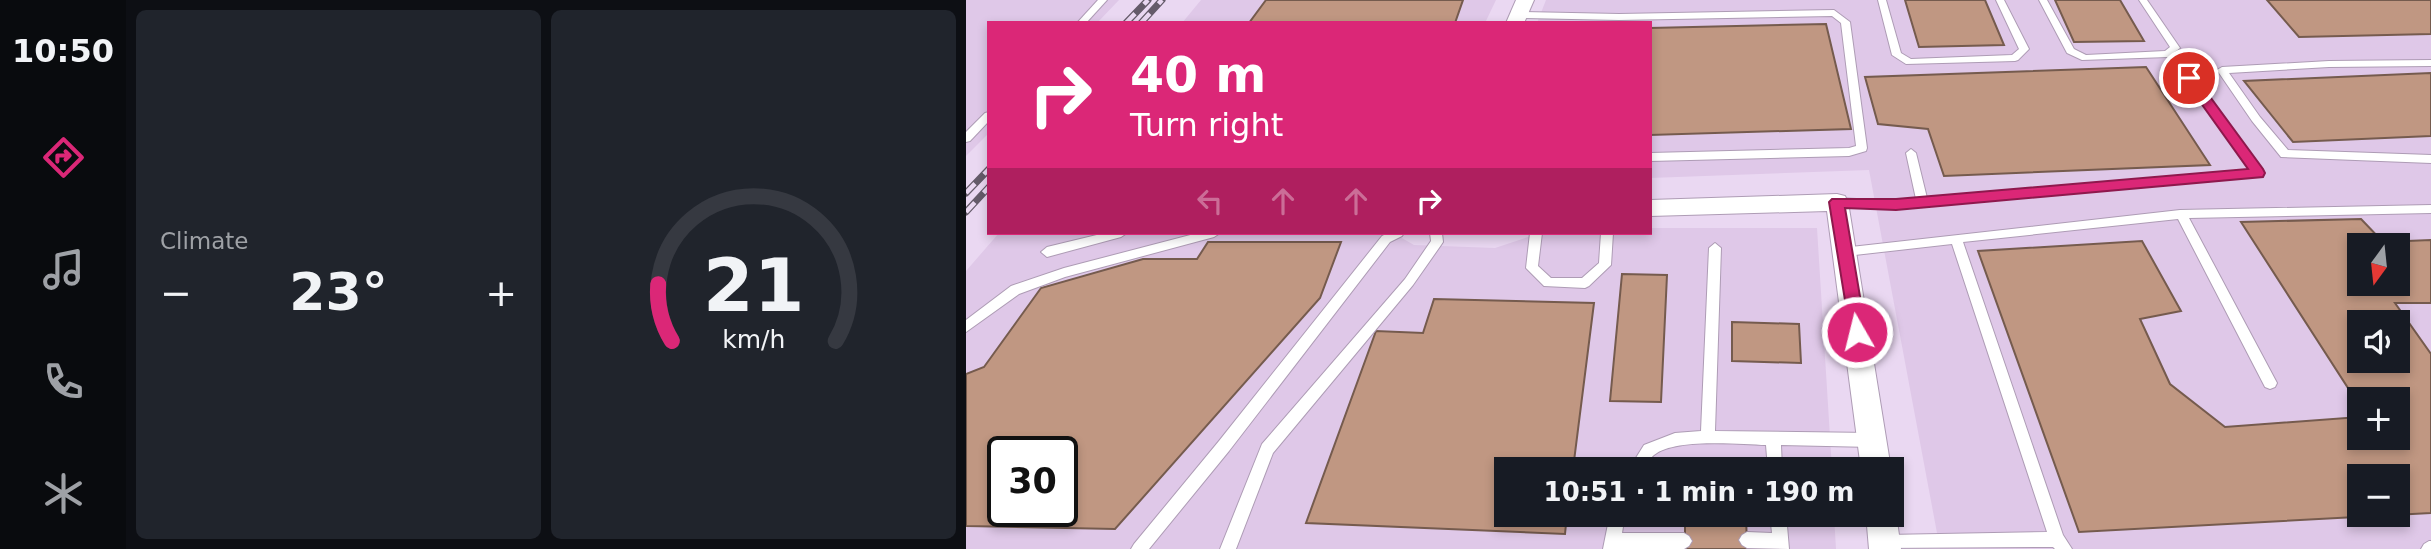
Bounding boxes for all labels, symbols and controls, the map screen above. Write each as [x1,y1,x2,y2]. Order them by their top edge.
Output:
text: 10:50 [12,32,114,70]
text: 40 m [1130,47,1266,104]
pin [2159,48,2219,108]
icon: right [1015,49,1106,140]
icon: arrive [2170,59,2208,97]
text: Turn right [1130,106,1283,144]
icon: directions [39,133,88,182]
icon: left [1191,182,1229,220]
icon: ahead [1264,182,1302,220]
icon: ahead [1337,182,1375,220]
icon: right [1410,182,1448,220]
text: Climate [160,228,249,254]
north arrow [2347,233,2410,296]
map controls [2347,233,2410,527]
text: 21 [703,243,804,328]
icon: music [39,245,88,294]
text: 23° [289,262,388,322]
text: − [160,271,192,315]
text: + [485,271,517,315]
position arrow [1820,295,1894,369]
button: sound [2347,310,2410,373]
text: km/h [722,324,785,353]
icon: phone [39,357,88,406]
button: + [2347,387,2410,450]
speed limit sign: 30 [987,436,1078,527]
button: − [2347,464,2410,527]
icon: climate [39,469,88,518]
text: 10:51 · 1 min · 190 m [1544,477,1854,507]

